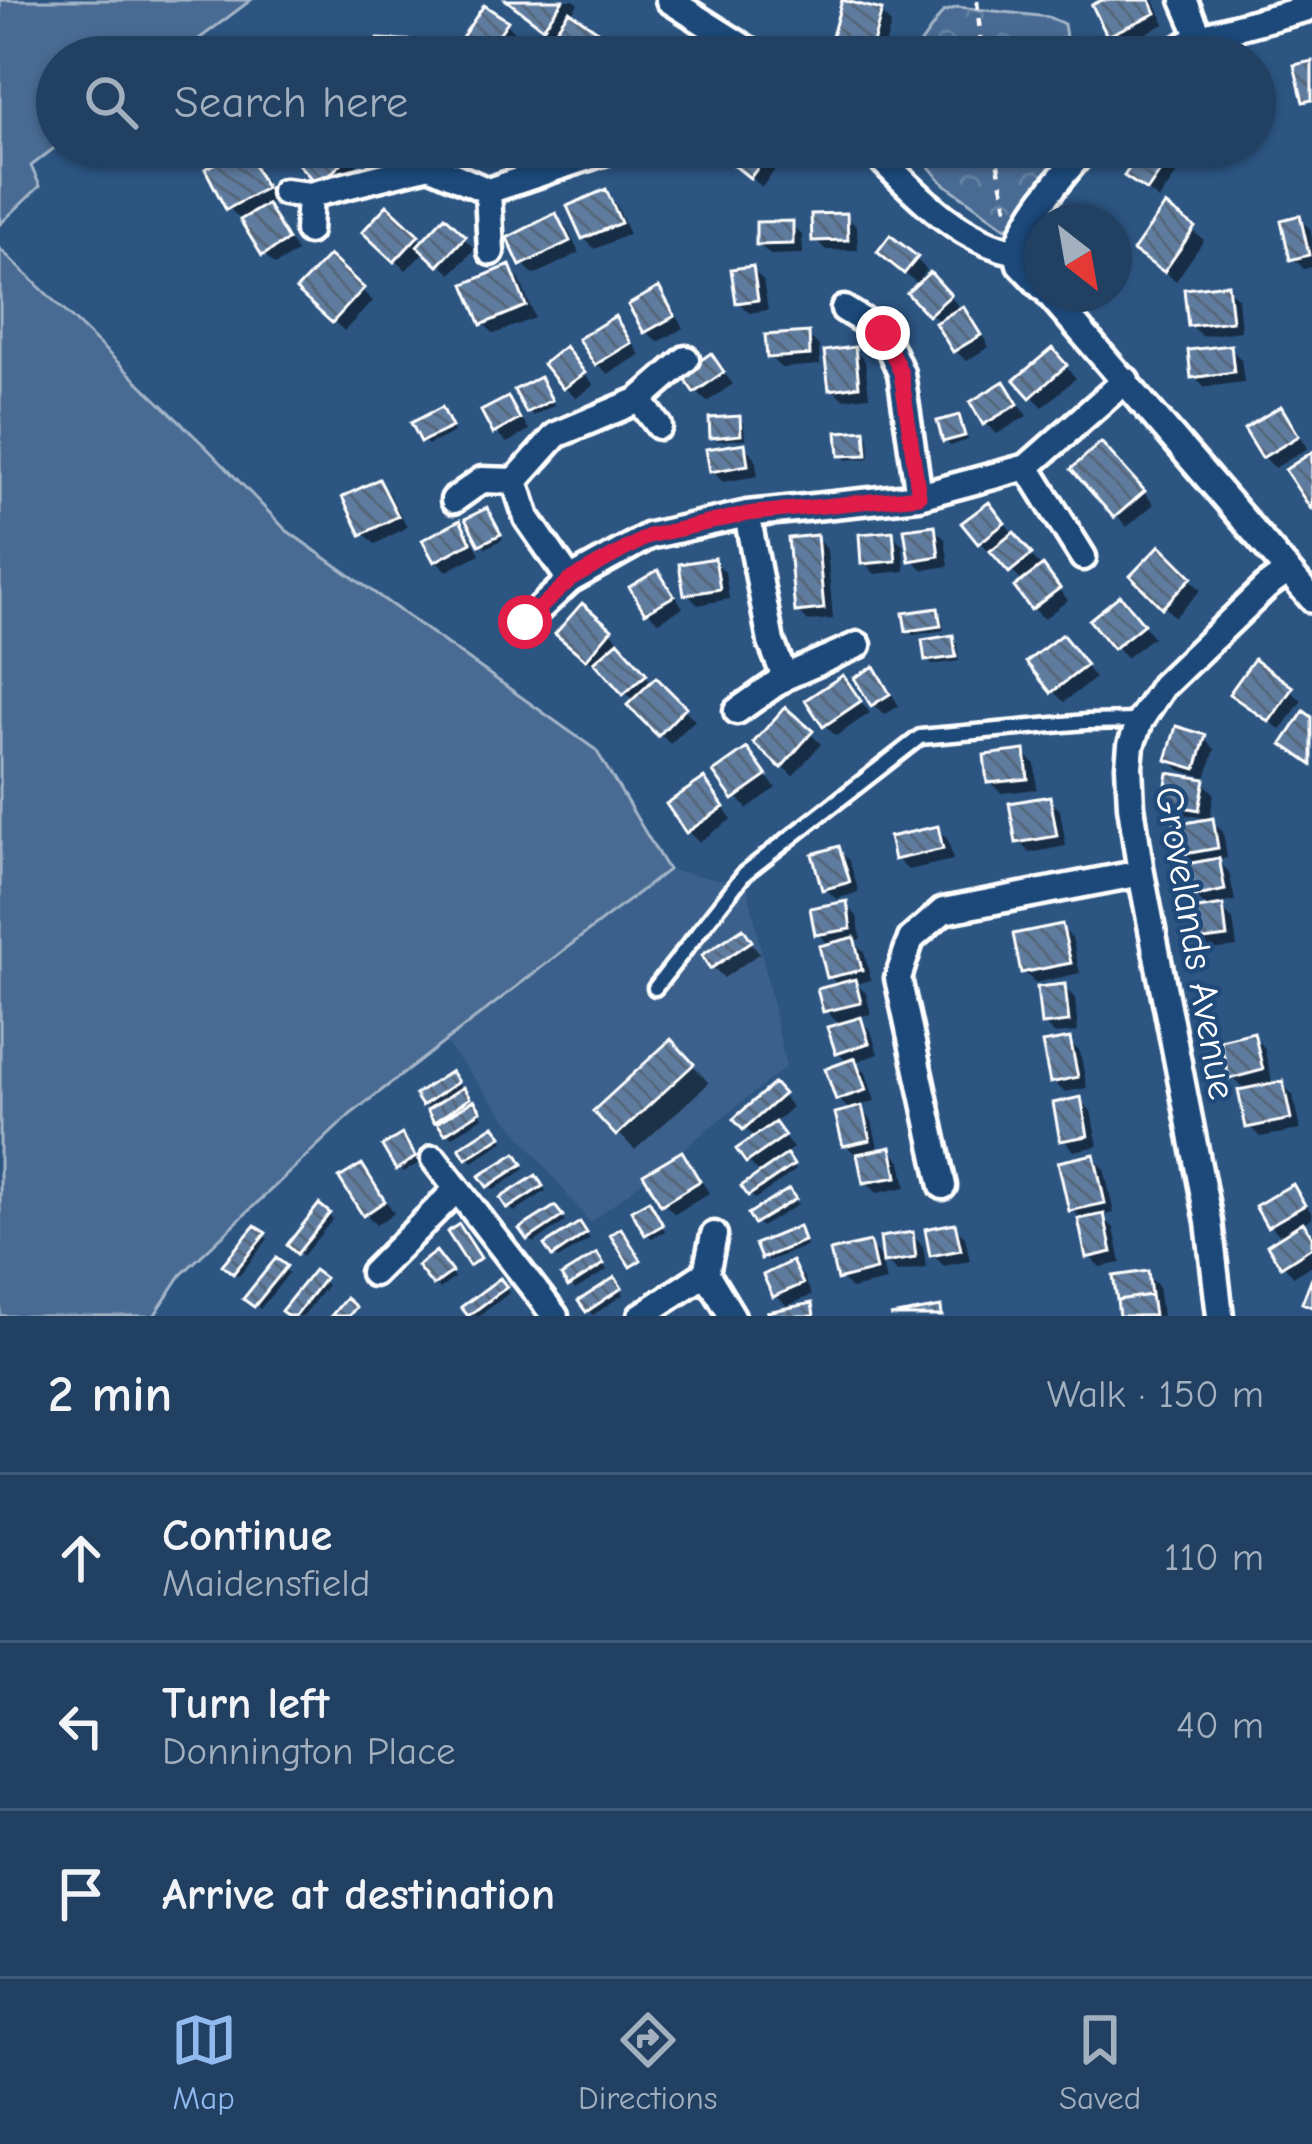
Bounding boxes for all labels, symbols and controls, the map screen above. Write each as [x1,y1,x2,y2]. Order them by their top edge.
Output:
search box [36,36,1276,168]
icon: search [78,69,144,135]
text: Search here [174,76,408,128]
north arrow [1024,204,1132,312]
route end [856,306,910,360]
route start [498,595,552,649]
street label: Grovelands Avenue [1145,783,1245,1103]
text: 2 min [48,1365,172,1424]
text: Walk · 150 m [1047,1372,1264,1417]
text: Continue [162,1509,332,1561]
icon: ahead [48,1525,114,1591]
text: 110 m [1164,1535,1264,1580]
text: Maidensfield [162,1561,370,1606]
text: Turn left [162,1677,329,1729]
icon: left [48,1693,114,1759]
text: 40 m [1176,1703,1264,1748]
text: Donnington Place [162,1729,455,1774]
icon: arrive [48,1861,114,1927]
text: Arrive at destination [162,1868,555,1920]
tab: Map [171,2007,237,2117]
tab: Directions [578,2007,718,2117]
tab: Saved [1059,2007,1141,2117]

